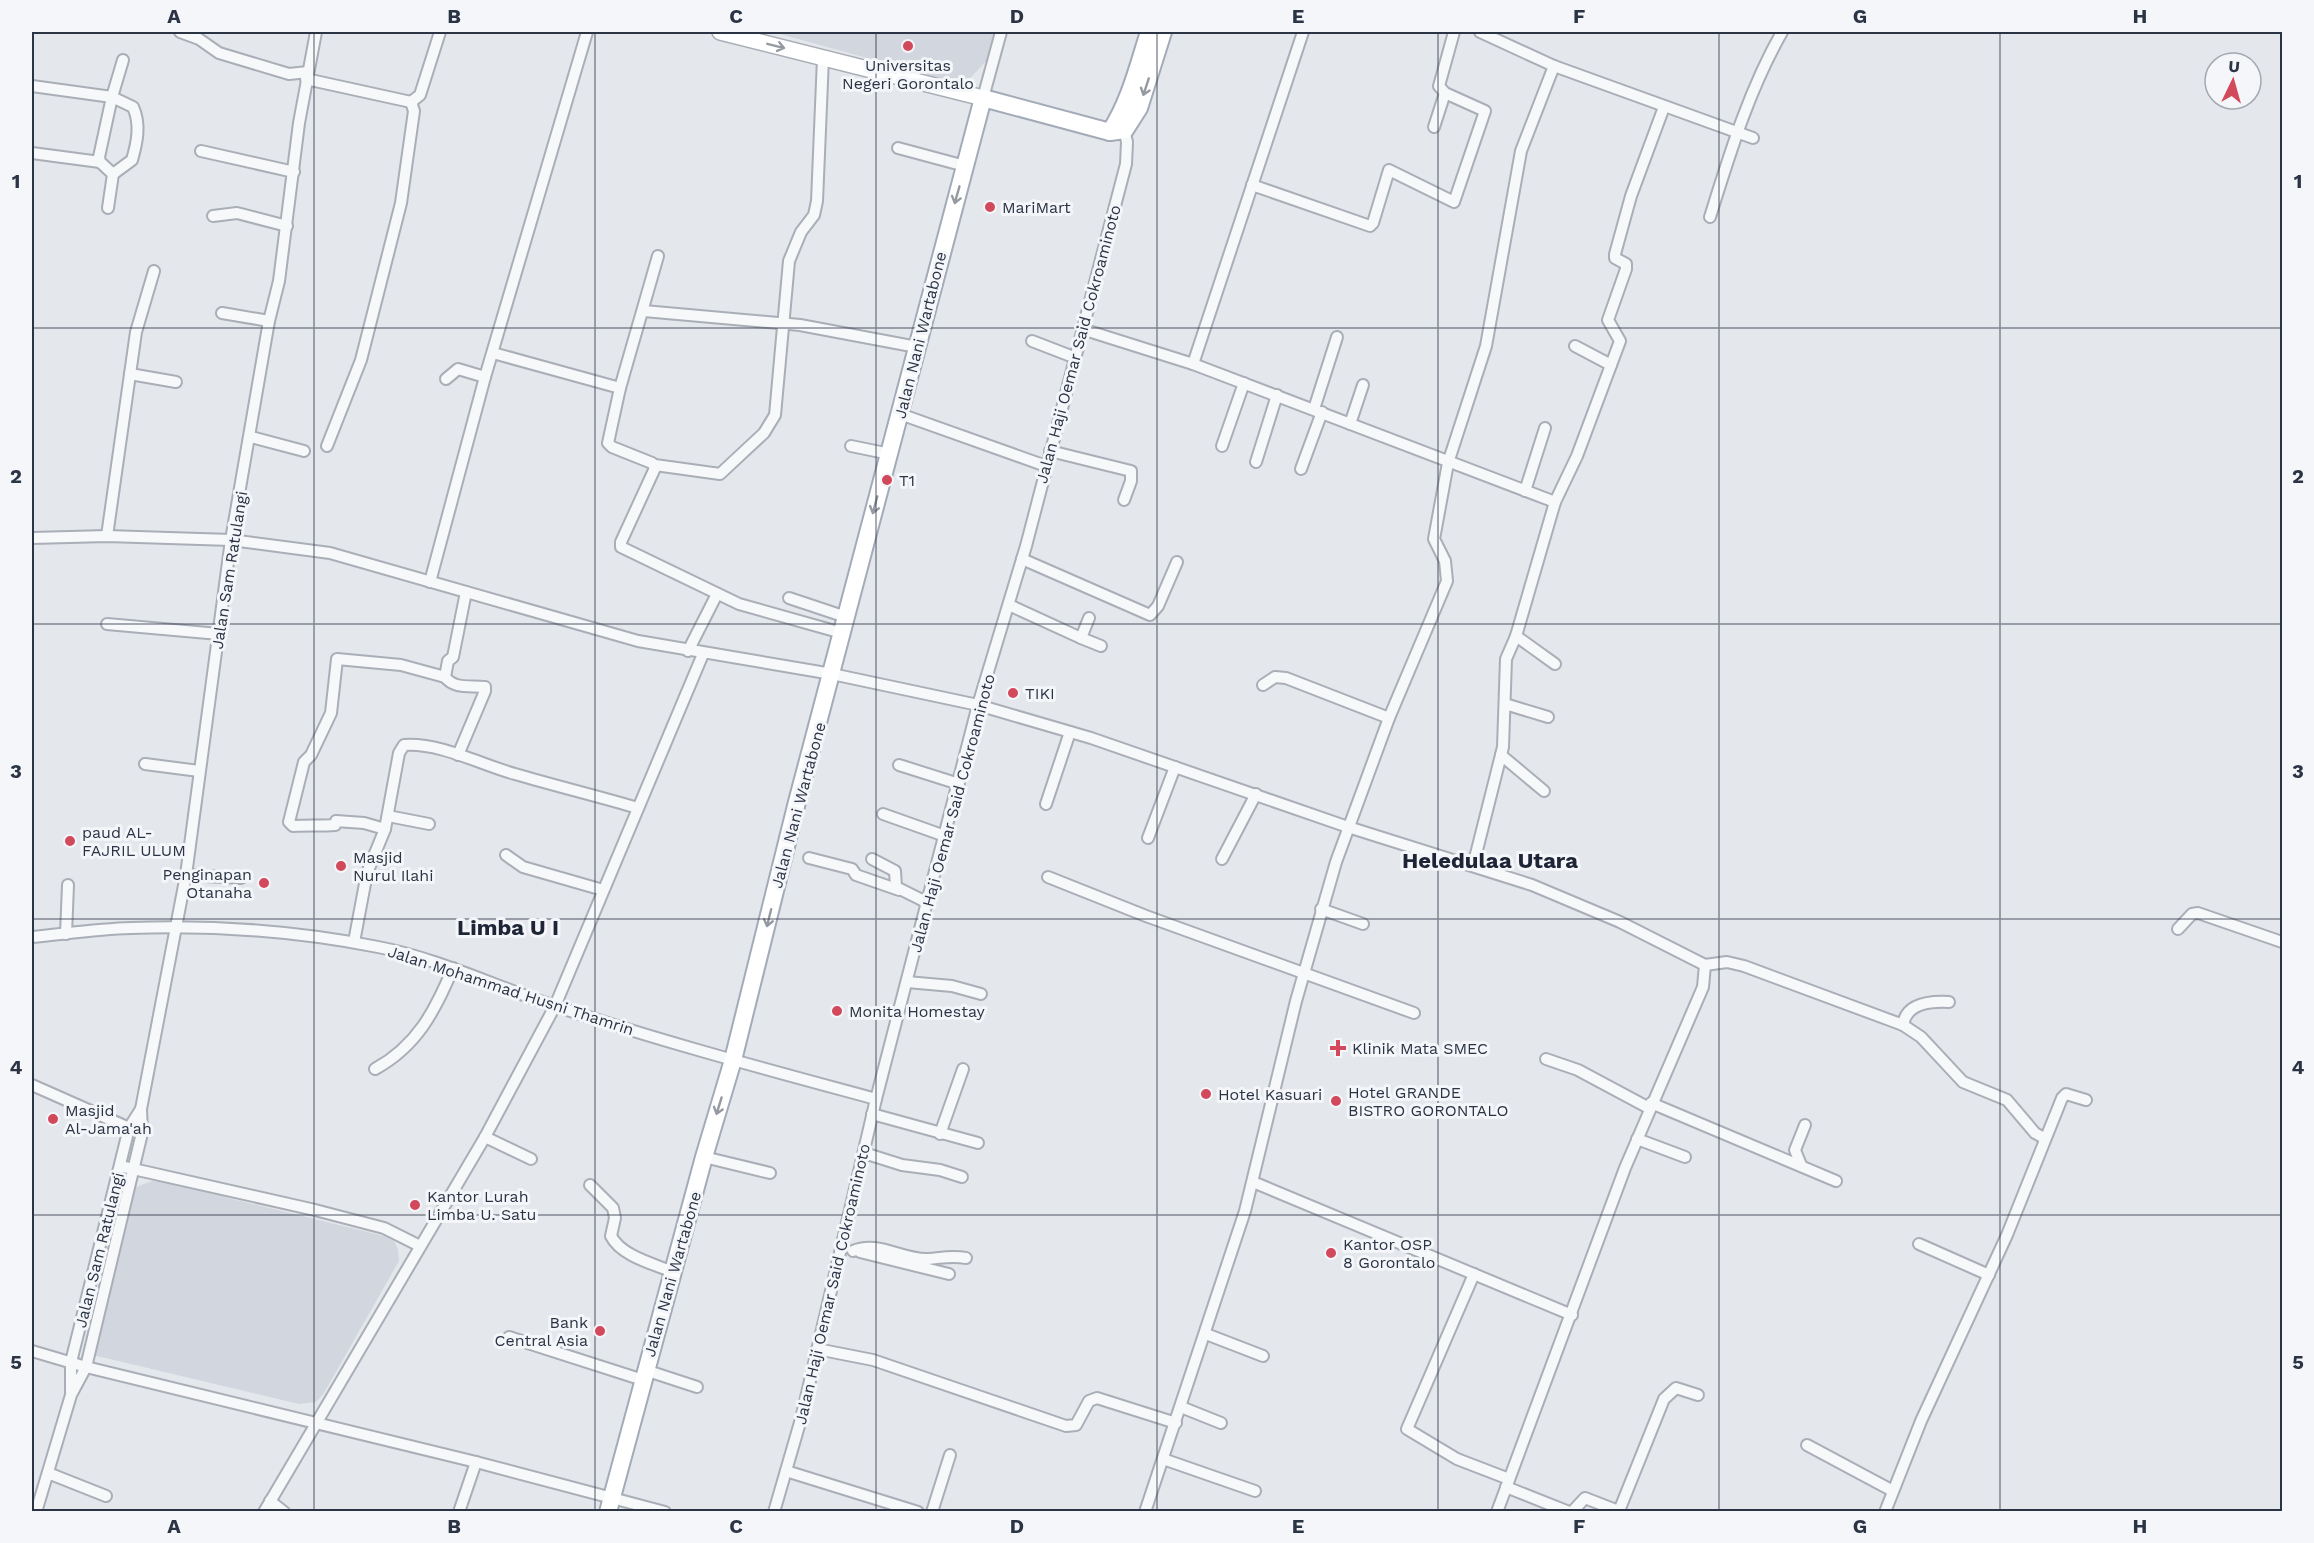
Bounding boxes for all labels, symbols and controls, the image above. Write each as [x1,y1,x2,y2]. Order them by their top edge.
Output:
text: A [167,4,181,28]
text: B [447,4,461,28]
text: C [729,4,743,28]
text: D [1010,4,1024,28]
text: E [1292,4,1304,28]
text: F [1573,4,1585,28]
text: G [1853,4,1867,28]
text: H [2133,4,2147,28]
marker: Universitas Negeri Gorontalo [901,39,915,53]
one-way arrow [766,41,785,53]
north arrow [2203,51,2263,111]
place label: Universitas Negeri Gorontalo [842,56,974,93]
text: U [2228,57,2241,77]
one-way arrow [1139,77,1150,96]
text: 1 [12,169,20,193]
text: 1 [2294,169,2302,193]
one-way arrow [951,185,962,204]
place label: MariMart [1002,198,1071,217]
marker: MariMart [983,200,997,214]
street label: Jalan Haji Oemar Said Cokroaminoto [1032,203,1125,485]
street label: Jalan Nani Wartabone [891,250,950,421]
text: 2 [10,464,22,488]
text: 2 [2292,464,2304,488]
place label: T1 [899,471,915,490]
marker: T1 [880,473,894,487]
street label: Jalan Sam Ratulangi [208,490,251,650]
one-way arrow [869,495,881,514]
street label: Jalan Haji Oemar Said Cokroaminoto [906,672,999,954]
place label: TIKI [1025,684,1055,703]
marker: TIKI [1006,686,1020,700]
street label: Jalan Nani Wartabone [767,720,830,890]
text: 3 [10,759,22,783]
text: 3 [2292,759,2304,783]
place label: paud AL- FAJRIL ULUM [82,823,186,860]
marker: paud AL- FAJRIL ULUM [63,834,77,848]
place label: Masjid Nurul Ilahi [353,848,433,885]
district label: Heledulaa Utara [1402,848,1578,873]
marker: Masjid Nurul Ilahi [334,859,348,873]
place label: Penginapan Otanaha [163,865,252,902]
marker: Penginapan Otanaha [257,876,271,890]
one-way arrow [762,908,774,927]
district label: Limba U I [457,915,559,940]
street label: Jalan Mohammad Husni Thamrin [385,942,636,1039]
place label: Monita Homestay [849,1002,986,1021]
marker: Monita Homestay [830,1004,844,1018]
marker: Klinik Mata SMEC [1329,1039,1347,1057]
place label: Klinik Mata SMEC [1352,1039,1488,1058]
text: 4 [10,1055,23,1079]
text: 4 [2292,1055,2305,1079]
place label: Hotel GRANDE BISTRO GORONTALO [1348,1083,1508,1120]
place label: Hotel Kasuari [1218,1085,1322,1104]
marker: Hotel Kasuari [1199,1087,1213,1101]
marker: Hotel GRANDE BISTRO GORONTALO [1329,1094,1343,1108]
one-way arrow [713,1096,724,1115]
place label: Masjid Al-Jama'ah [65,1101,152,1138]
marker: Masjid Al-Jama'ah [46,1112,60,1126]
street label: Jalan Haji Oemar Said Cokroaminoto [791,1142,874,1426]
street label: Jalan Sam Ratulangi [71,1170,128,1330]
place label: Kantor Lurah Limba U. Satu [427,1187,536,1224]
street label: Jalan Nani Wartabone [640,1189,705,1359]
marker: Kantor Lurah Limba U. Satu [408,1198,422,1212]
place label: Kantor OSP 8 Gorontalo [1343,1235,1435,1272]
marker: Kantor OSP 8 Gorontalo [1324,1246,1338,1260]
place label: Bank Central Asia [495,1313,588,1350]
marker: Bank Central Asia [593,1324,607,1338]
text: 5 [10,1350,22,1374]
text: 5 [2292,1350,2304,1374]
text: A [167,1514,181,1538]
text: B [447,1514,461,1538]
text: C [729,1514,743,1538]
text: D [1010,1514,1024,1538]
text: E [1292,1514,1304,1538]
text: F [1573,1514,1585,1538]
text: G [1853,1514,1867,1538]
text: H [2133,1514,2147,1538]

